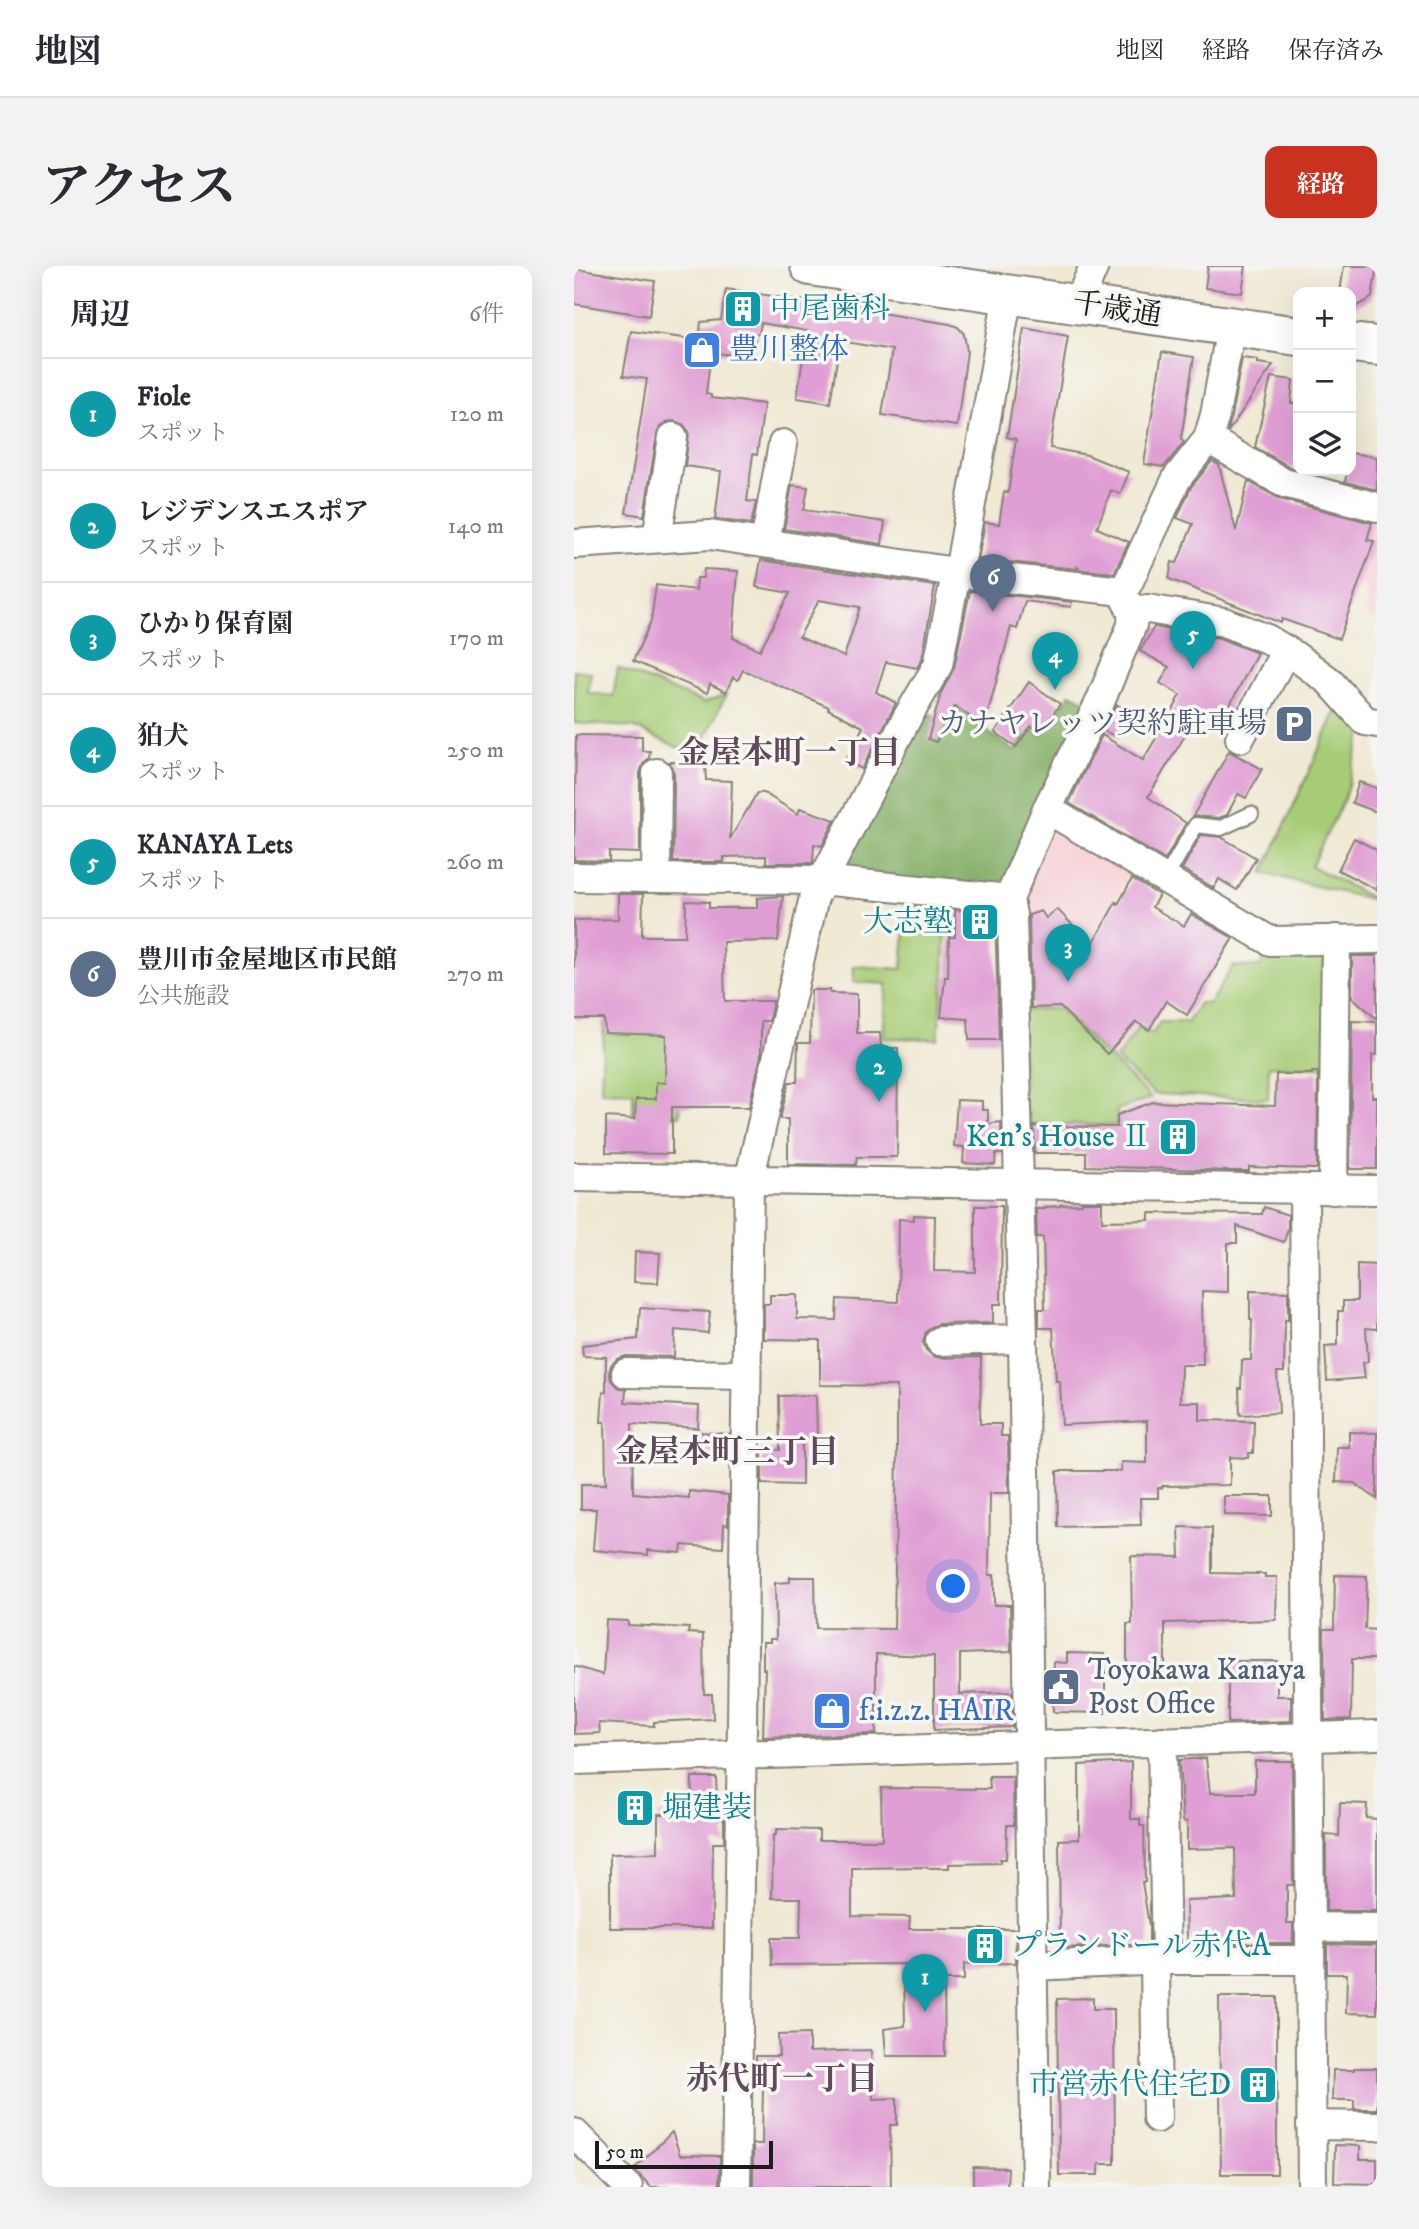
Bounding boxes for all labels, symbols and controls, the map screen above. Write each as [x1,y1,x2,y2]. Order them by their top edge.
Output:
text: 地図 [35,32,101,73]
text: 地図 [1116,36,1164,66]
text: 経路 [1202,36,1250,66]
text: 保存済み [1288,36,1384,66]
button: 経路 [1265,146,1377,218]
text: アクセス [42,157,237,219]
street label: 千歳通 [1070,285,1164,335]
map controls [1293,287,1356,476]
button: + [1293,287,1356,350]
building icon: 中尾歯科 [722,288,764,330]
place label: 中尾歯科 [770,291,890,328]
text: 周辺 [70,297,130,334]
text: 6件 [469,300,504,329]
shop icon: 豊川整体 [681,329,723,371]
place label: 豊川整体 [729,332,849,369]
button: − [1293,350,1356,413]
text: Fiole [137,381,191,414]
text: 1 [89,400,97,429]
text: 120 m [450,400,504,429]
button: layers [1293,413,1356,476]
text: スポット [137,419,229,448]
text: レジデンスエスポア [137,496,369,529]
text: 2 [87,512,99,541]
text: 140 m [448,512,504,541]
text: スポット [137,534,229,563]
pin: 6 [970,554,1016,612]
text: ひかり保育園 [137,608,293,641]
pin: 5 [1170,611,1216,669]
text: 3 [89,624,97,653]
text: 170 m [449,624,504,653]
pin: 4 [1032,632,1078,690]
text: スポット [137,646,229,675]
parking icon: カナヤレッツ契約駐車場 [1273,703,1315,745]
place label: カナヤレッツ契約駐車場 [938,706,1267,743]
text: 狛犬 [137,720,189,753]
district label: 金屋本町一丁目 [677,734,901,774]
text: 4 [86,736,100,765]
text: 250 m [447,736,504,765]
text: スポット [137,758,229,787]
text: KANAYA Lets [137,829,293,862]
text: 5 [87,848,99,877]
text: 260 m [446,848,504,877]
text: スポット [137,867,229,896]
building icon: 大志塾 [959,901,1001,943]
place label: 大志塾 [863,904,953,941]
pin: 3 [1045,924,1091,982]
text: 豊川市金屋地区市民館 [137,944,397,977]
text: 6 [87,960,99,989]
text: 270 m [447,960,504,989]
text: 公共施設 [137,982,229,1011]
pin: 2 [856,1044,902,1102]
building icon: Ken's House Ⅱ [1157,1116,1199,1158]
place label: Ken's House Ⅱ [966,1119,1151,1156]
district label: 金屋本町三丁目 [615,1433,839,1473]
your location [936,1569,970,1603]
place label: Toyokawa Kanaya Post Office [1088,1652,1306,1723]
public building icon: Toyokawa Kanaya Post Office [1040,1666,1082,1708]
shop icon: f.i.z.z. HAIR [811,1690,853,1732]
place label: f.i.z.z. HAIR [859,1693,1014,1730]
building icon: 堀建装 [614,1787,656,1829]
place label: 堀建装 [662,1790,752,1827]
building icon: プランドール赤代A [964,1925,1006,1967]
place label: プランドール赤代A [1012,1928,1271,1965]
pin: 1 [902,1954,948,2012]
district label: 赤代町一丁目 [686,2060,878,2100]
building icon: 市営赤代住宅D [1237,2064,1279,2106]
place label: 市営赤代住宅D [1029,2067,1231,2104]
scale bar [595,2138,774,2170]
text: 50 m [606,2141,644,2164]

